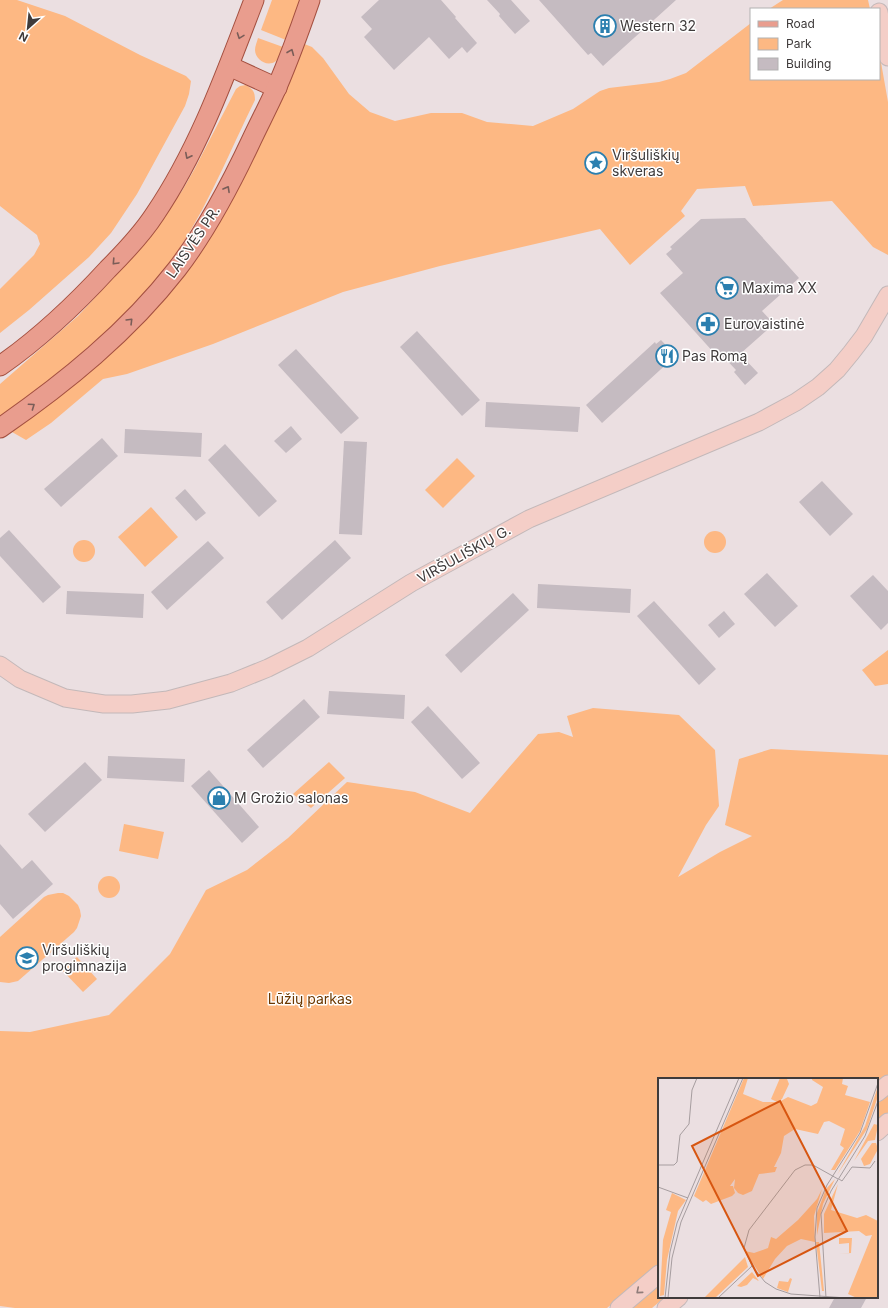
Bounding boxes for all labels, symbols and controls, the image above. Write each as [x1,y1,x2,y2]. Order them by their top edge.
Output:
north arrow [8,8,48,48]
legend [750,8,880,80]
building icon: Western 32 [592,13,618,39]
text: Road [786,16,815,31]
place label: Western 32 [620,17,696,34]
text: N [17,29,30,45]
one-way arrow [236,33,245,40]
text: Park [786,36,812,51]
one-way arrow [287,49,295,56]
text: Building [786,56,831,71]
place label: Viršuliškių skveras [612,146,680,179]
place icon: Viršuliškių skveras [583,150,609,176]
one-way arrow [185,151,193,159]
one-way arrow [223,186,230,193]
street label: LAISVĖS PR. [162,202,223,281]
one-way arrow [112,257,120,265]
supermarket icon: Maxima XX [714,275,740,301]
place label: Maxima XX [742,279,817,296]
pharmacy icon: Eurovaistinė [695,311,721,337]
place label: Eurovaistinė [724,315,805,332]
one-way arrow [125,318,133,326]
restaurant icon: Pas Romą [654,343,680,369]
place label: Pas Romą [682,347,748,364]
one-way arrow [28,403,35,411]
street label: VIRŠULIŠKIŲ G. [414,521,514,586]
shop icon: M Grožio salonas [206,785,232,811]
place label: M Grožio salonas [234,789,348,806]
place label: Viršuliškių progimnazija [42,941,127,974]
school or university icon: Viršuliškių progimnazija [14,945,40,971]
park label: Lūžių parkas [268,990,352,1007]
inset map [658,1078,878,1298]
one-way arrow [636,1287,643,1294]

